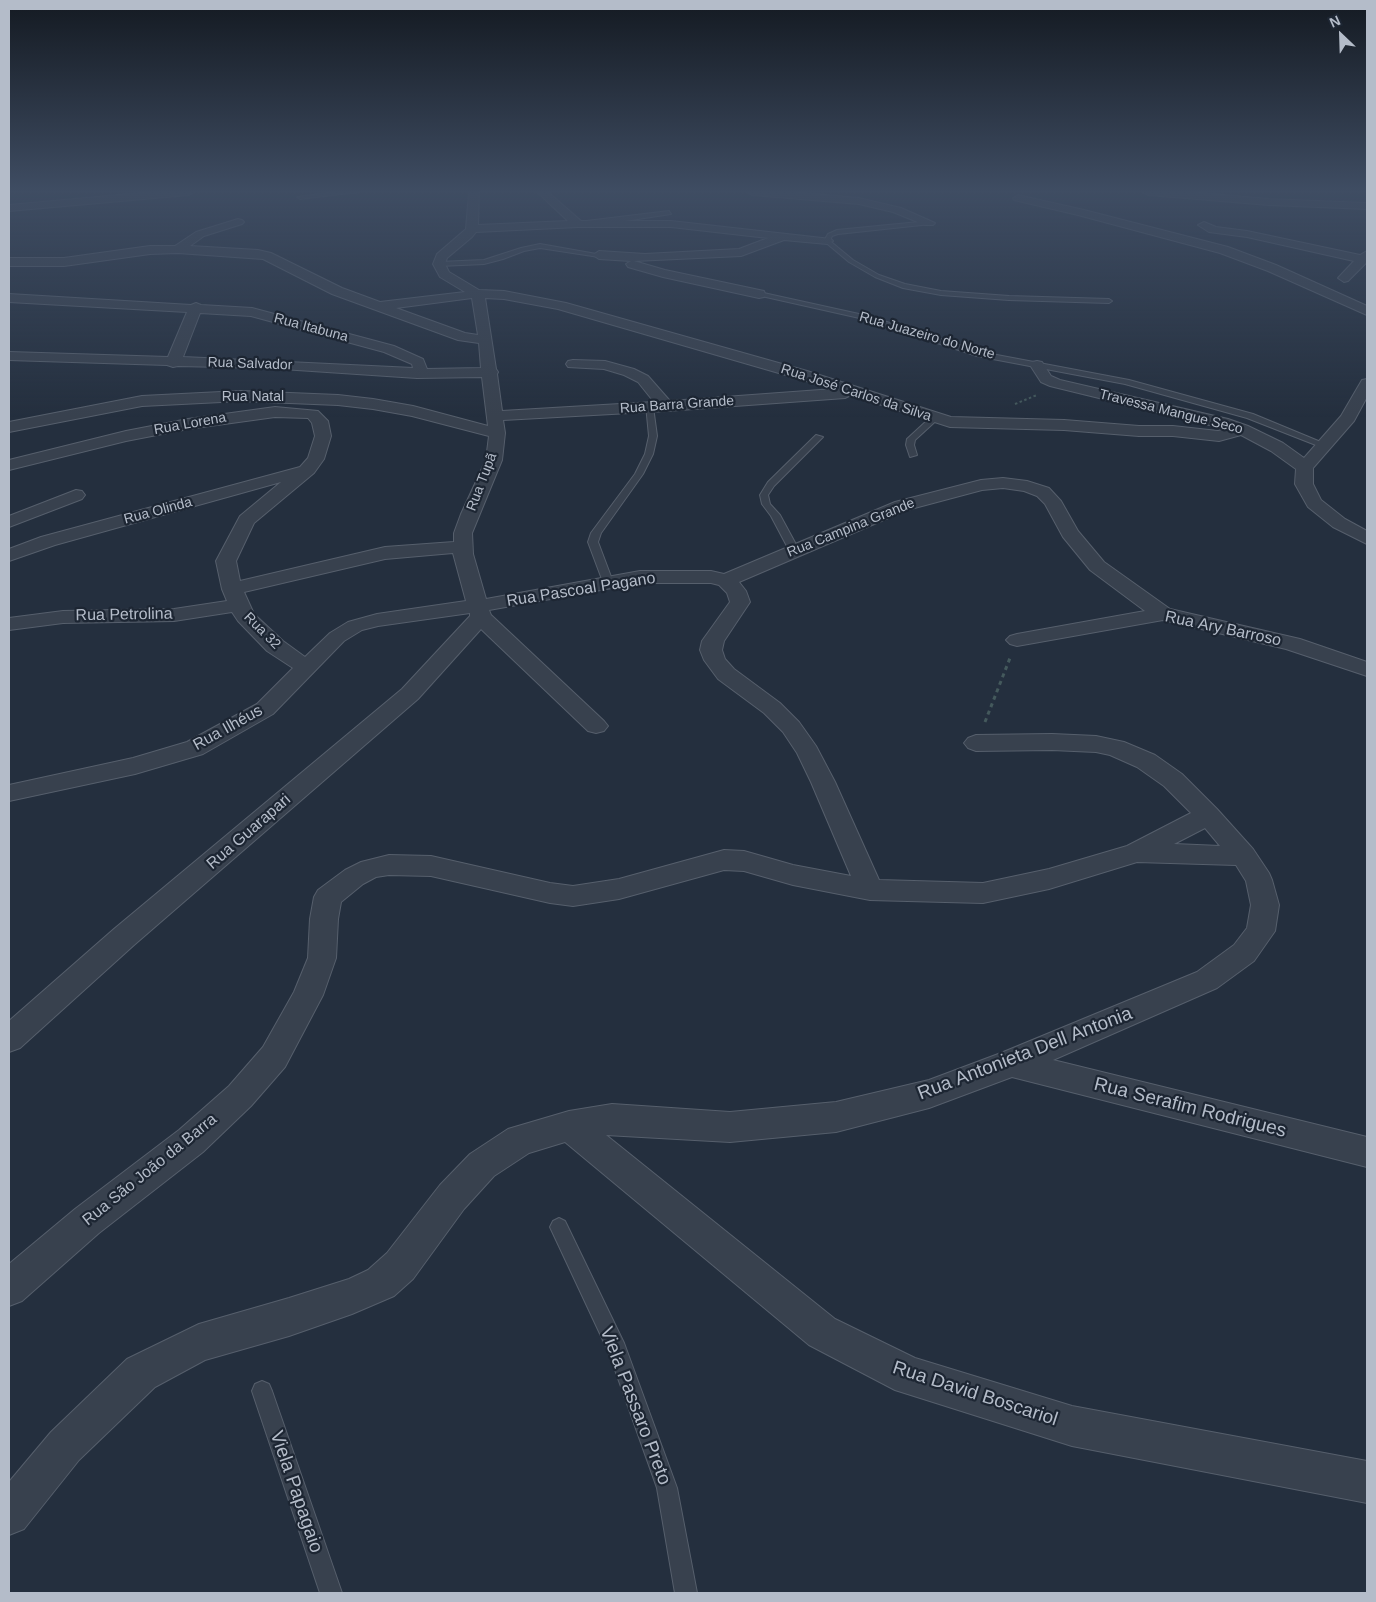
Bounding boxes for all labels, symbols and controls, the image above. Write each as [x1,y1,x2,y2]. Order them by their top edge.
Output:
north arrow [1316,10,1366,60]
text: N [1327,12,1343,31]
street label: Rua Juazeiro do Norte [857,309,997,363]
street label: Rua Itabuna [272,310,350,346]
street label: Rua Salvador [207,354,293,374]
street label: Rua José Carlos da Silva [779,361,933,425]
street label: Travessa Mangue Seco [1097,386,1245,438]
street label: Rua Natal [222,389,284,405]
street label: Rua Barra Grande [619,393,735,417]
street label: Rua Lorena [153,409,227,439]
street label: Rua Tupã [463,451,501,513]
street label: Rua Olinda [122,494,194,528]
street label: Rua Campina Grande [785,495,917,561]
street label: Rua Pascoal Pagano [505,569,657,611]
street label: Rua Petrolina [75,605,173,625]
street label: Rua Ary Barroso [1163,607,1283,651]
street label: Rua 32 [240,609,284,653]
street label: Rua Ilhéus [190,701,266,755]
street label: Rua Guarapari [203,790,295,874]
street label: Rua Antonieta Dell Antonia [914,1002,1136,1106]
street label: Rua Serafim Rodrigues [1091,1073,1289,1143]
street label: Rua São João da Barra [79,1110,221,1230]
street label: Viela Passaro Preto [594,1324,676,1488]
street label: Rua David Boscariol [890,1357,1060,1431]
street label: Viela Papagaio [264,1428,328,1556]

